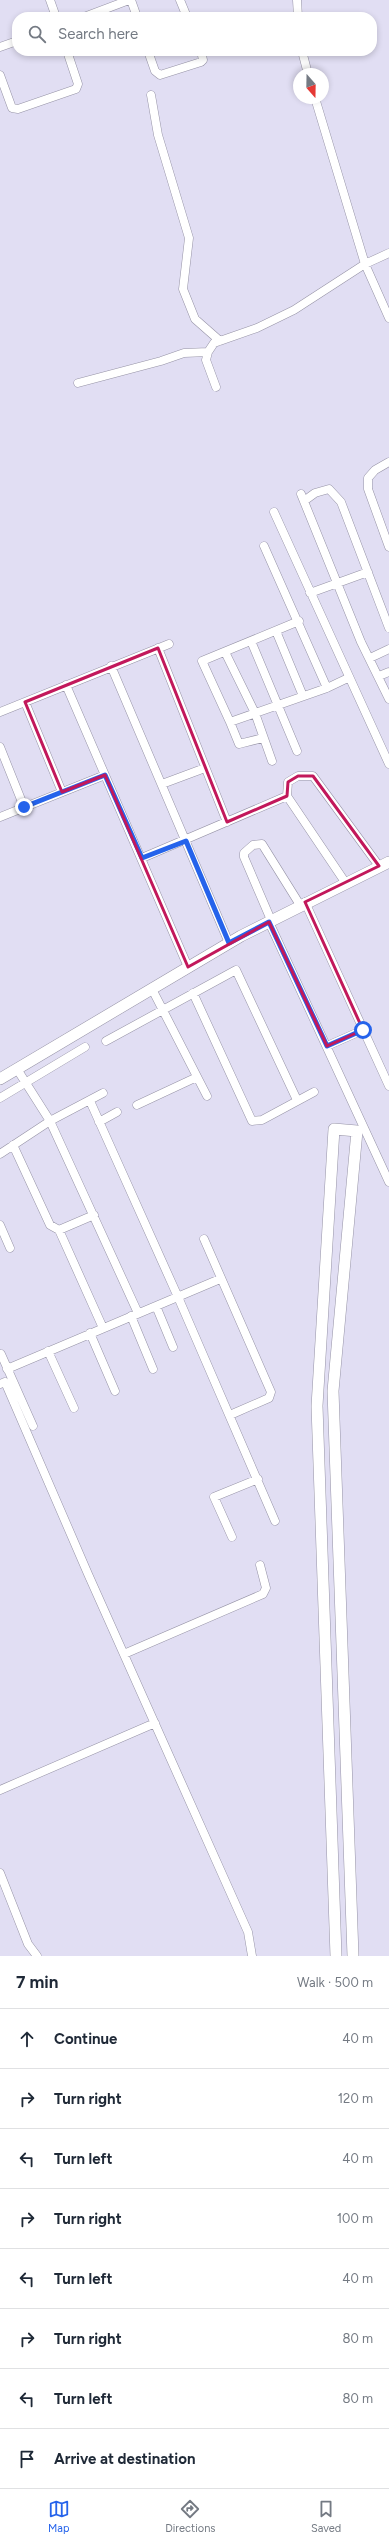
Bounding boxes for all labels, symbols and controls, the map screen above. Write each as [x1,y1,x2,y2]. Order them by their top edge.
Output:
search box [12,12,377,56]
icon: search [26,23,48,45]
text: Search here [58,25,138,43]
north arrow [293,68,329,104]
route end [15,798,33,816]
route start [354,1021,372,1039]
text: 7 min [16,1972,58,1992]
text: Walk · 500 m [297,1975,373,1990]
icon: ahead [16,2028,38,2050]
text: Continue [54,2030,117,2048]
text: 40 m [342,2031,373,2046]
icon: right [16,2088,38,2110]
text: Turn right [54,2090,122,2108]
text: 120 m [338,2091,373,2106]
icon: left [16,2148,38,2170]
text: Turn left [54,2150,112,2168]
text: 40 m [342,2151,373,2166]
icon: right [16,2208,38,2230]
text: Turn right [54,2210,122,2228]
text: 100 m [337,2211,373,2226]
icon: left [16,2268,38,2290]
text: Turn left [54,2270,112,2288]
text: 40 m [342,2271,373,2286]
icon: right [16,2328,38,2350]
text: Turn right [54,2330,122,2348]
text: 80 m [342,2331,373,2346]
icon: left [16,2388,38,2410]
text: Turn left [54,2390,112,2408]
text: 80 m [342,2391,373,2406]
icon: arrive [16,2448,38,2470]
text: Arrive at destination [54,2450,195,2468]
tab: Map [48,2498,70,2535]
tab: Directions [165,2498,215,2535]
tab: Saved [311,2498,341,2535]

